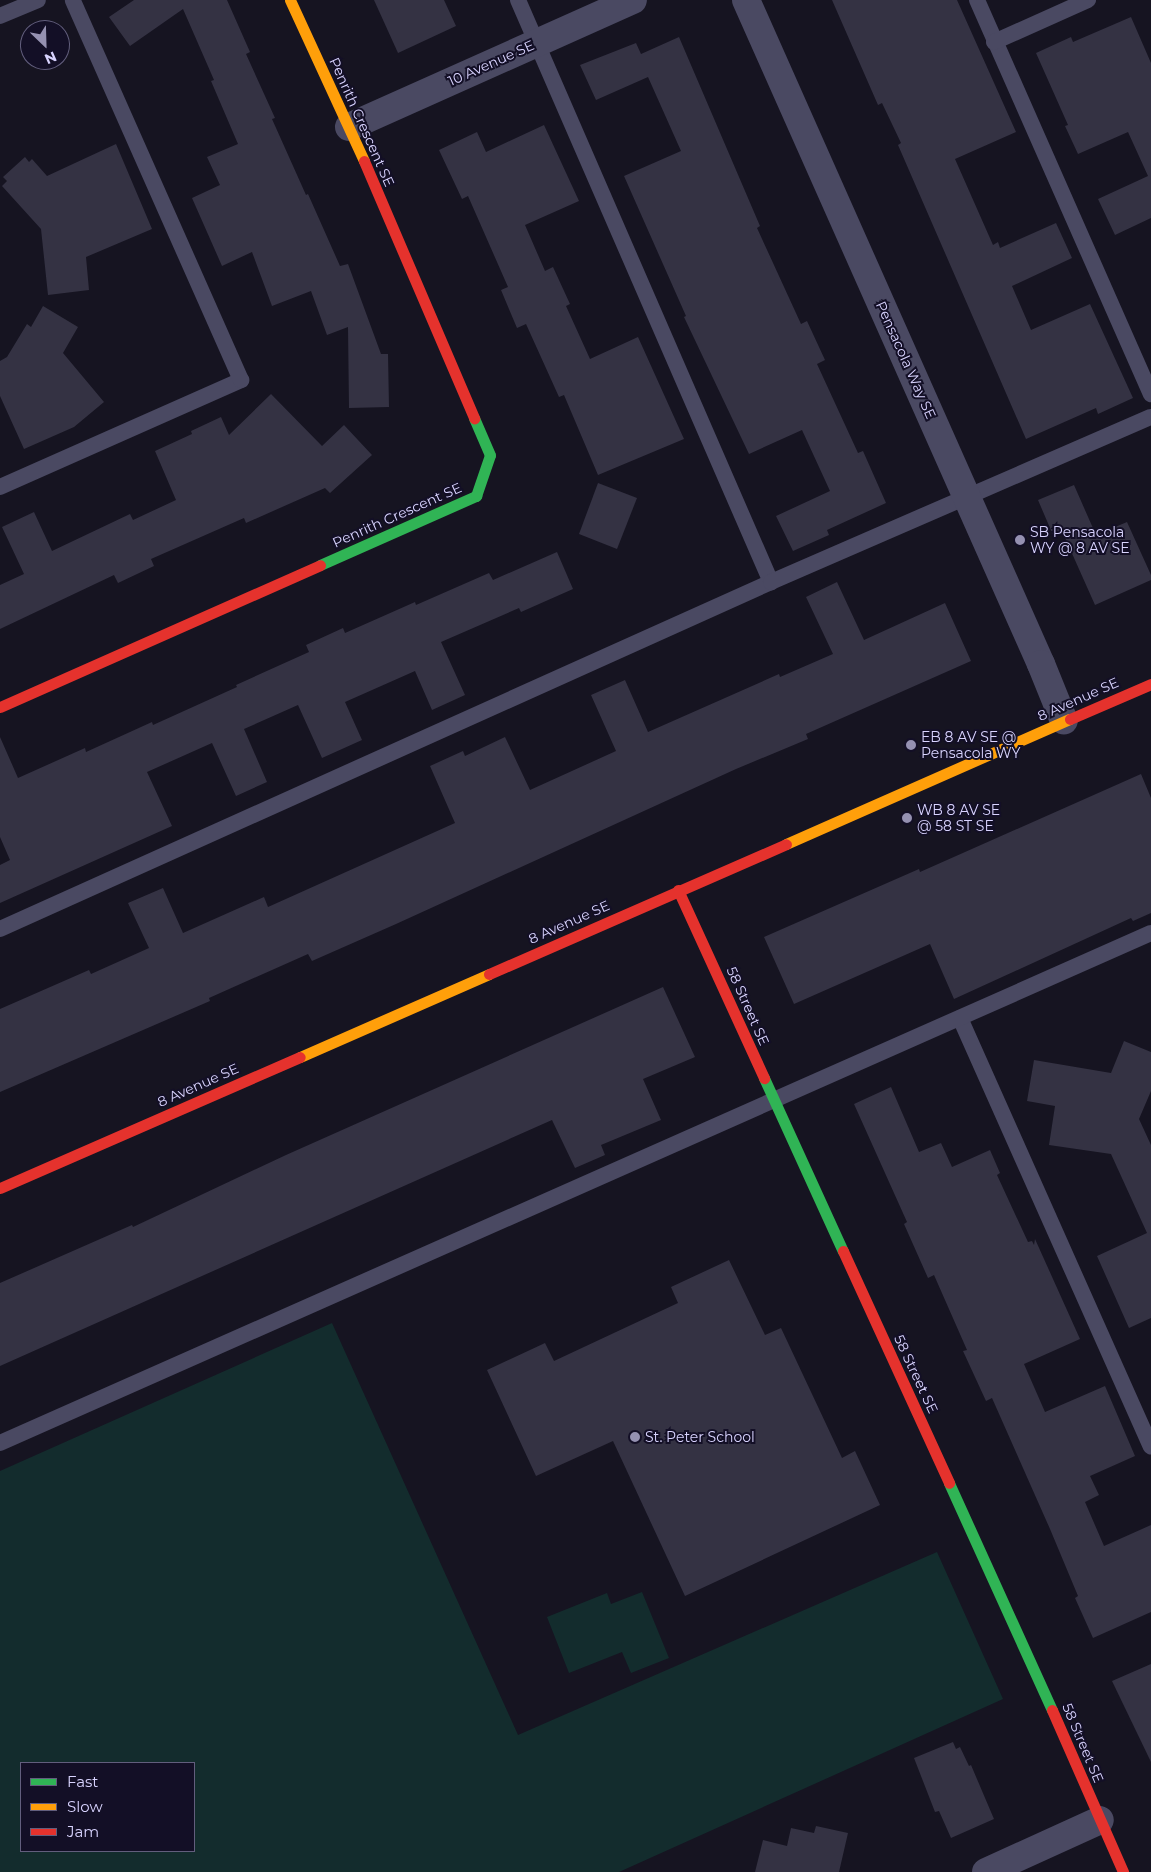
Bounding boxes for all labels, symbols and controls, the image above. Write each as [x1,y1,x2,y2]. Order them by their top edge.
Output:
north arrow [20,20,70,70]
street label: 10 Avenue SE [445,37,537,89]
text: N [42,47,60,68]
street label: Penrith Crescent SE [326,55,398,189]
street label: Pensacola Way SE [872,299,940,421]
street label: Penrith Crescent SE [330,479,464,551]
place label: SB Pensacola WY @ 8 AV SE [1030,524,1130,556]
marker: SB Pensacola WY @ 8 AV SE [1014,534,1026,546]
street label: 8 Avenue SE [1035,674,1121,724]
place label: EB 8 AV SE @ Pensacola WY [921,729,1020,762]
marker: EB 8 AV SE @ Pensacola WY [905,739,917,751]
place label: WB 8 AV SE @ 58 ST SE [917,802,1000,834]
marker: WB 8 AV SE @ 58 ST SE [901,812,913,824]
street label: 8 Avenue SE [526,897,612,947]
street label: 58 Street SE [723,964,773,1048]
street label: 8 Avenue SE [155,1060,241,1110]
street label: 58 Street SE [891,1332,941,1416]
place label: St. Peter School [645,1429,755,1445]
marker: St. Peter School [629,1431,641,1443]
street label: 58 Street SE [1059,1701,1107,1785]
legend [20,1762,195,1852]
text: Fast [67,1772,98,1791]
text: Slow [67,1797,103,1816]
text: Jam [67,1822,99,1841]

